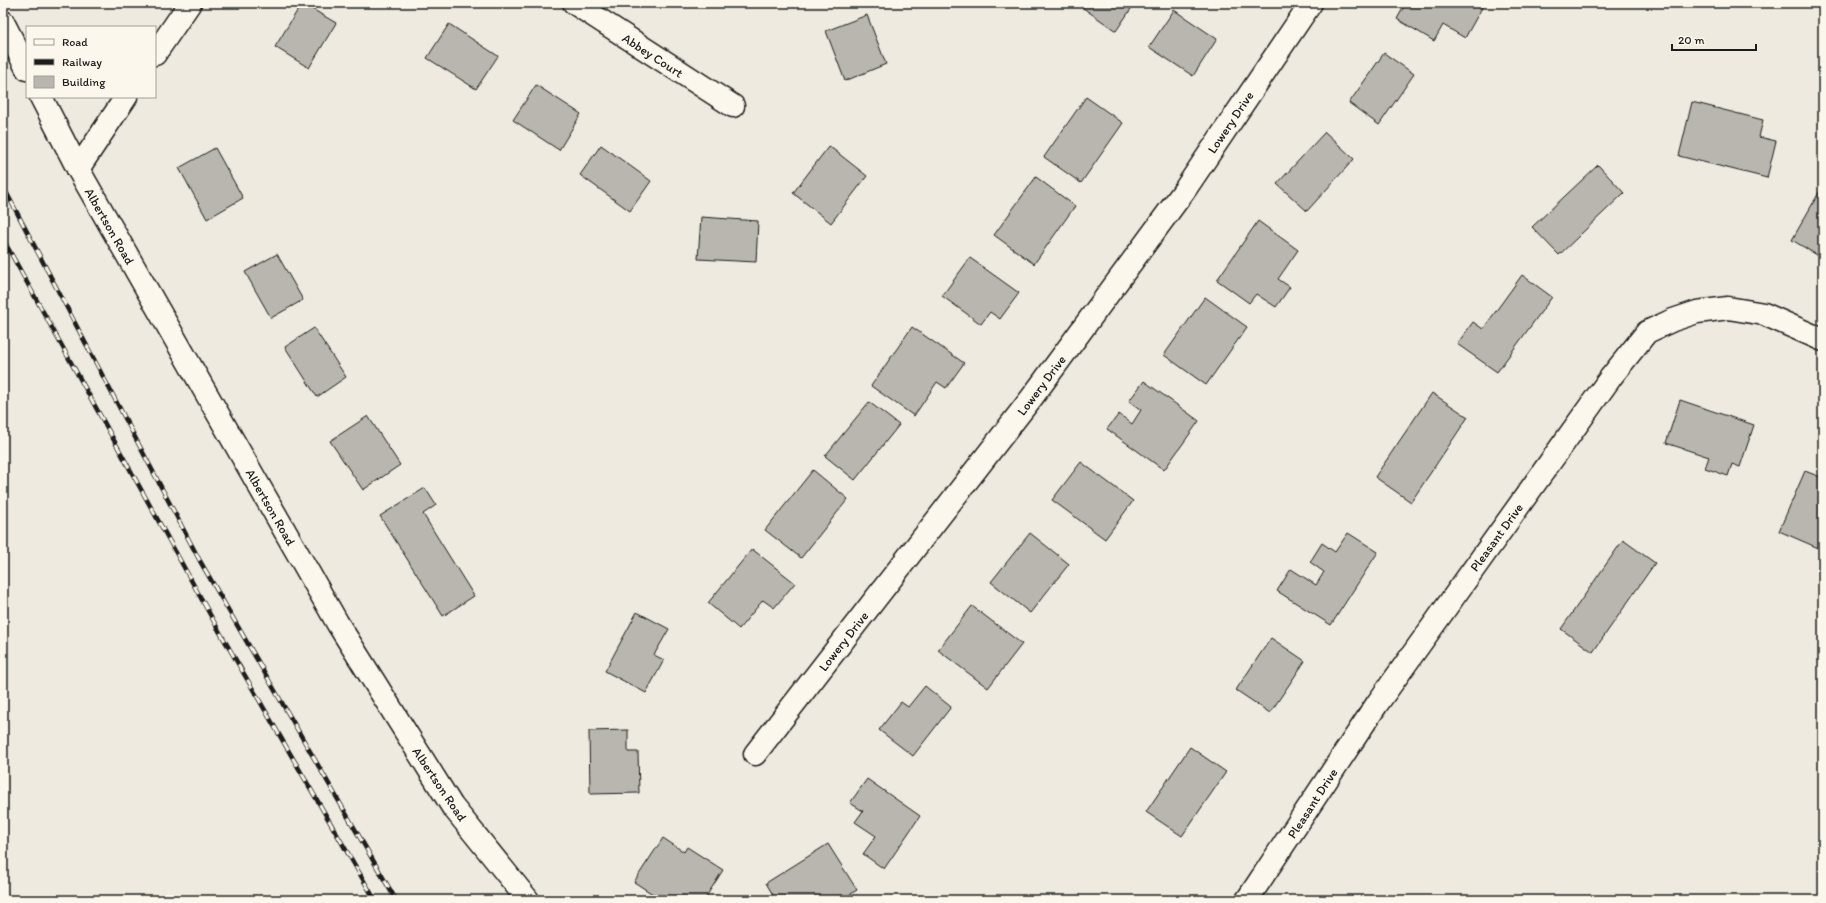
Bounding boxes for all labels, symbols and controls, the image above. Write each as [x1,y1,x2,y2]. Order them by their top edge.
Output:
legend [26,26,156,98]
scale bar [1672,26,1756,52]
street label: Abbey Court [620,30,686,81]
text: 20 m [1678,33,1705,47]
text: Road [62,35,88,49]
text: Railway [62,55,102,69]
text: Building [62,75,106,89]
street label: Lowery Drive [1204,88,1257,156]
street label: Albertson Road [82,185,138,267]
street label: Lowery Drive [1014,352,1069,418]
street label: Albertson Road [243,466,299,548]
street label: Pleasant Drive [1467,500,1526,574]
street label: Lowery Drive [815,609,871,674]
street label: Albertson Road [409,744,470,824]
street label: Pleasant Drive [1284,765,1341,841]

